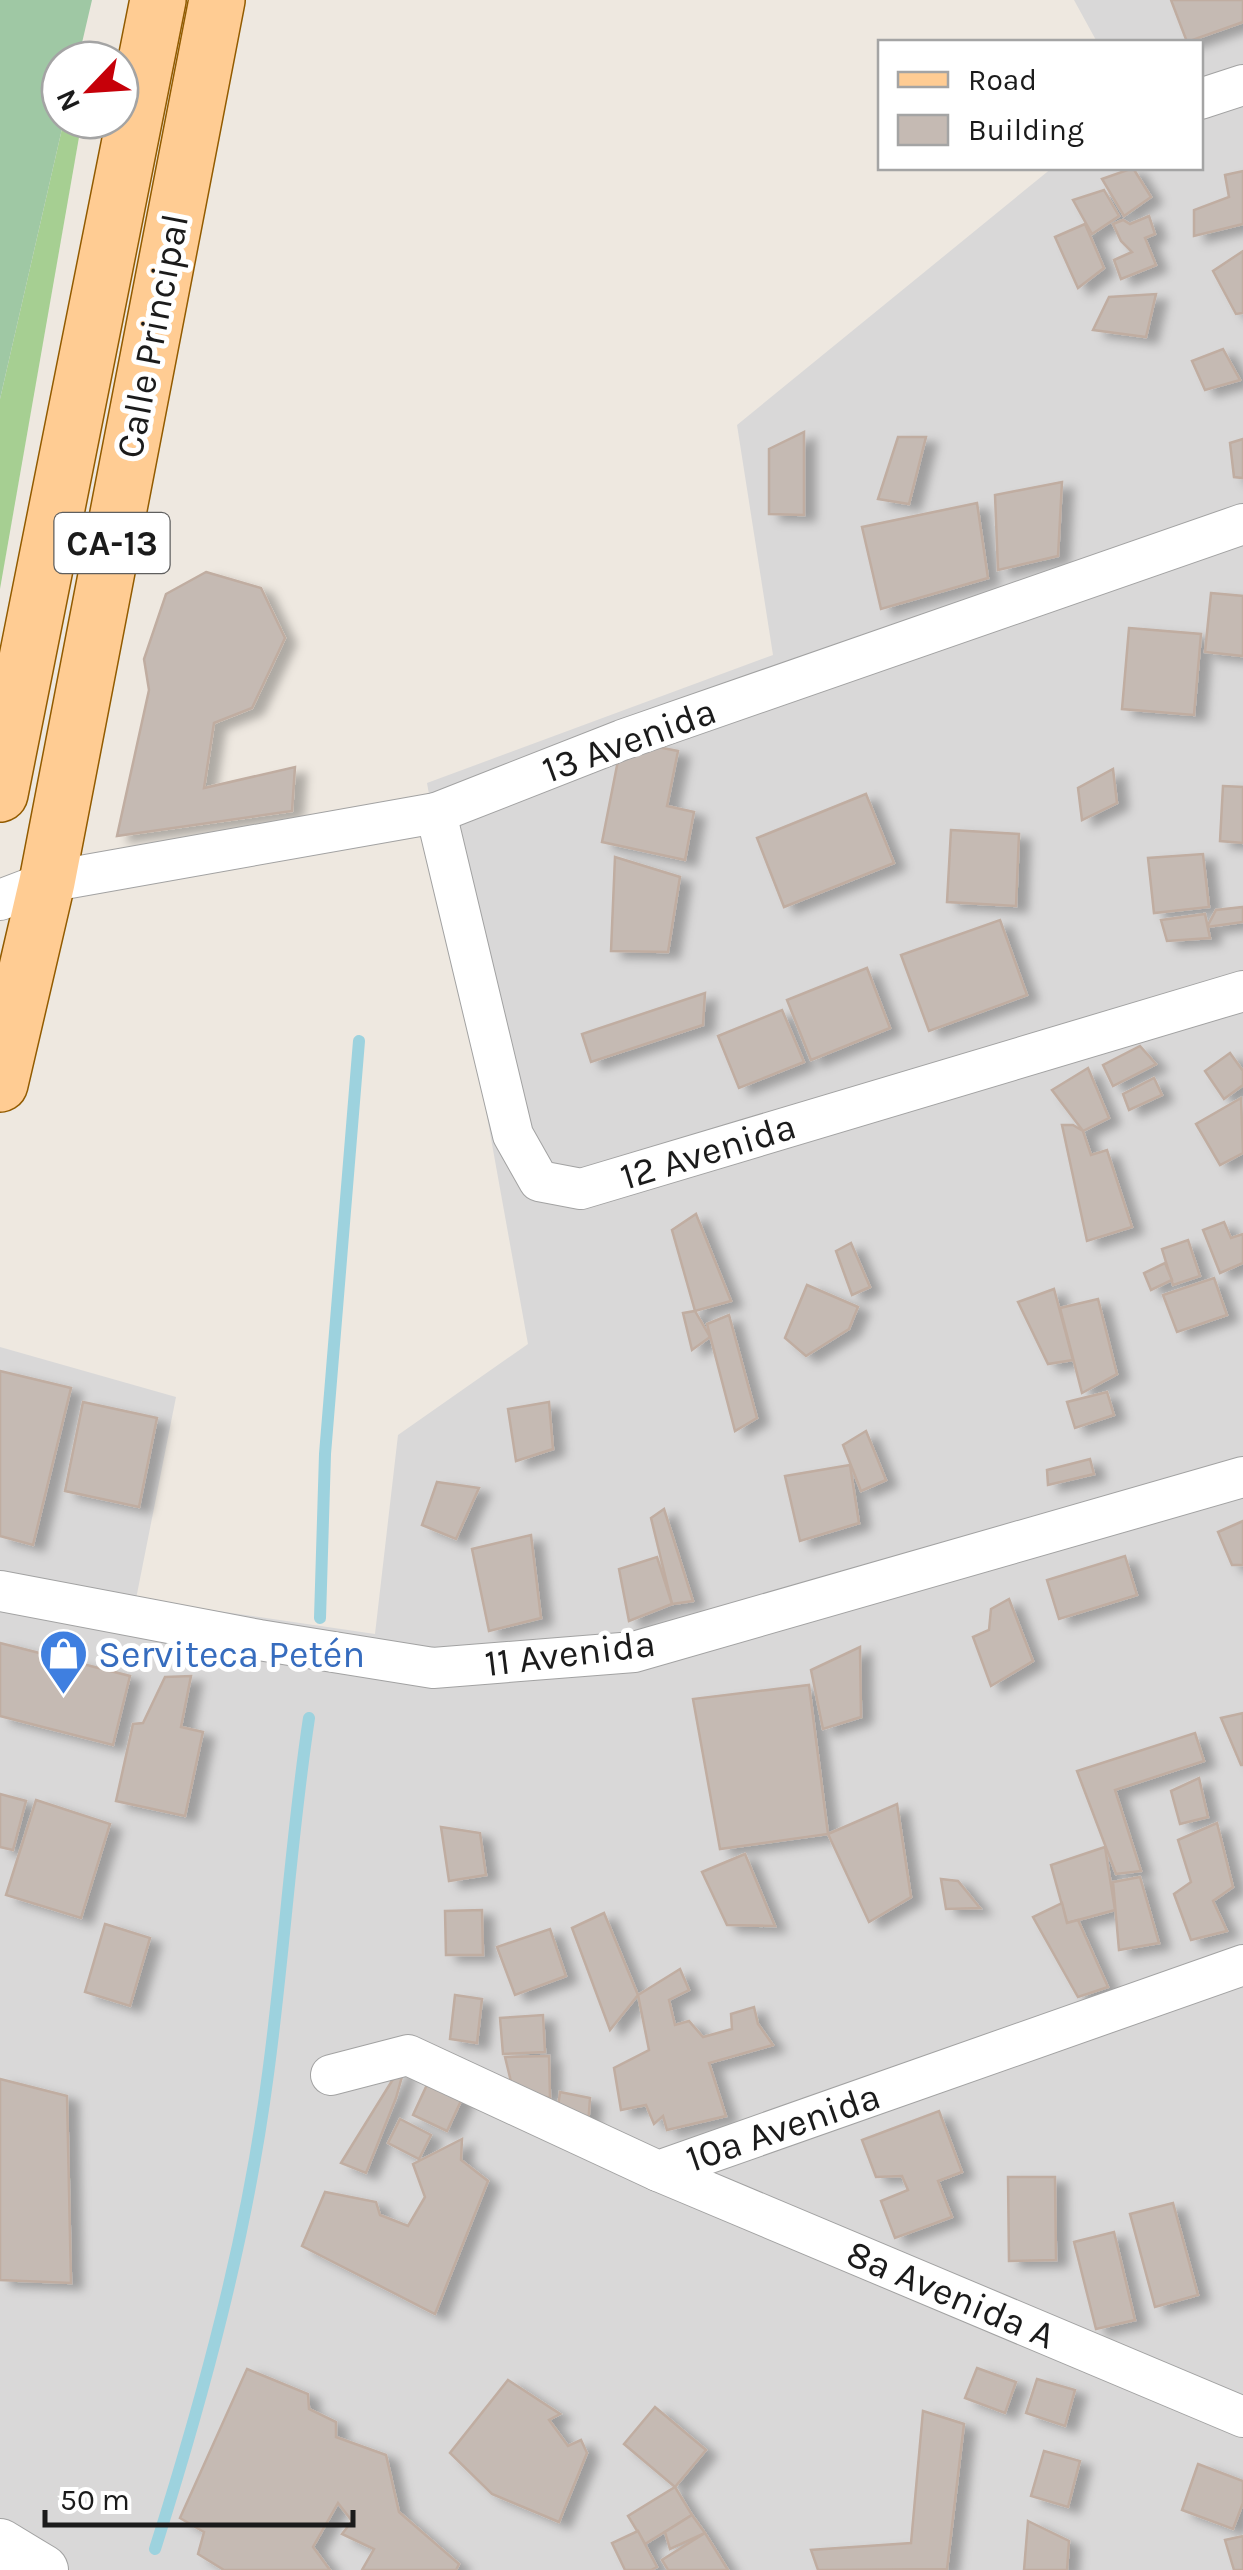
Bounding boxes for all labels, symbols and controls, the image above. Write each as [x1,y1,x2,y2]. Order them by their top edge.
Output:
north arrow [40,40,140,140]
legend [878,40,1203,170]
text: Road [968,62,1037,98]
text: N [49,84,87,116]
text: Building [968,112,1084,148]
street label: Calle Principal [107,210,198,462]
road number: CA-13 [54,513,170,573]
street label: 13 Avenida [536,688,722,793]
street label: 12 Avenida [615,1104,801,1199]
street label: 11 Avenida [482,1621,658,1686]
shop icon: Serviteca Petén [37,1628,89,1696]
place label: Serviteca Petén [98,1632,365,1677]
street label: 10a Avenida [680,2073,886,2182]
street label: 8a Avenida A [840,2230,1062,2358]
scale bar [45,2465,352,2527]
text: 50 m [60,2482,130,2518]

